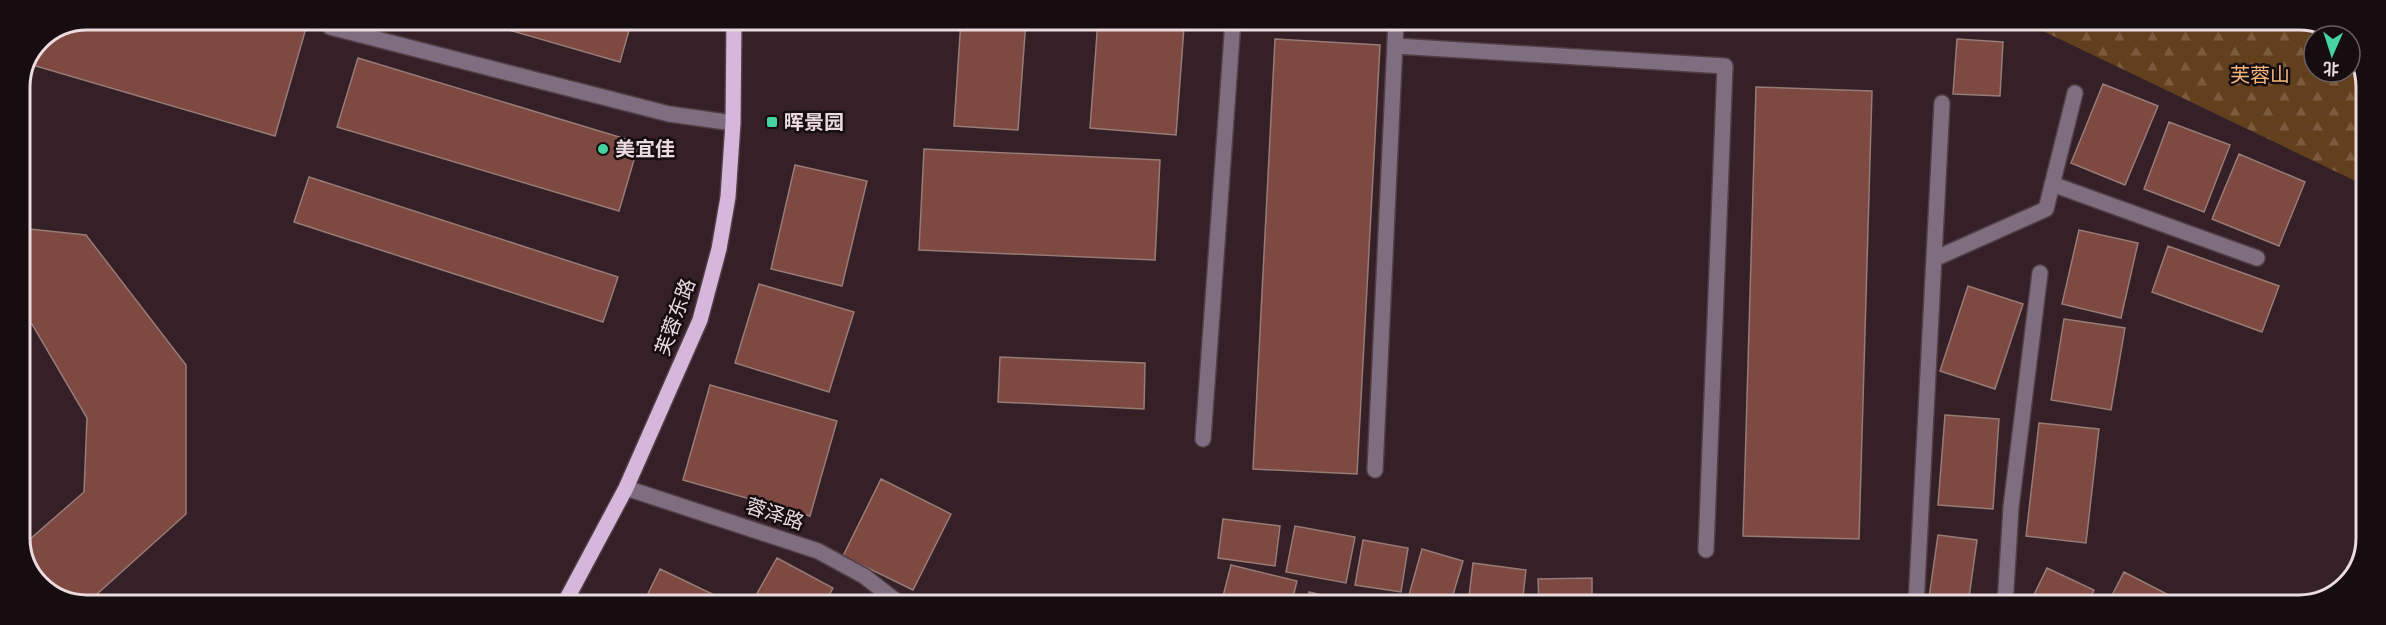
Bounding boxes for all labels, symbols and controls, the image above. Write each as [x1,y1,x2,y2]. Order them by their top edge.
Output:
north arrow [2302,24,2362,84]
text: 北 [2323,59,2340,78]
park label: 芙蓉山 [2230,63,2290,87]
place label: 晖景园 [784,110,844,134]
marker: 晖景园 [765,115,779,129]
place label: 美宜佳 [615,137,675,161]
marker: 美宜佳 [596,142,610,156]
street label: 芙蓉东路 [650,275,700,359]
street label: 蓉泽路 [743,493,807,535]

